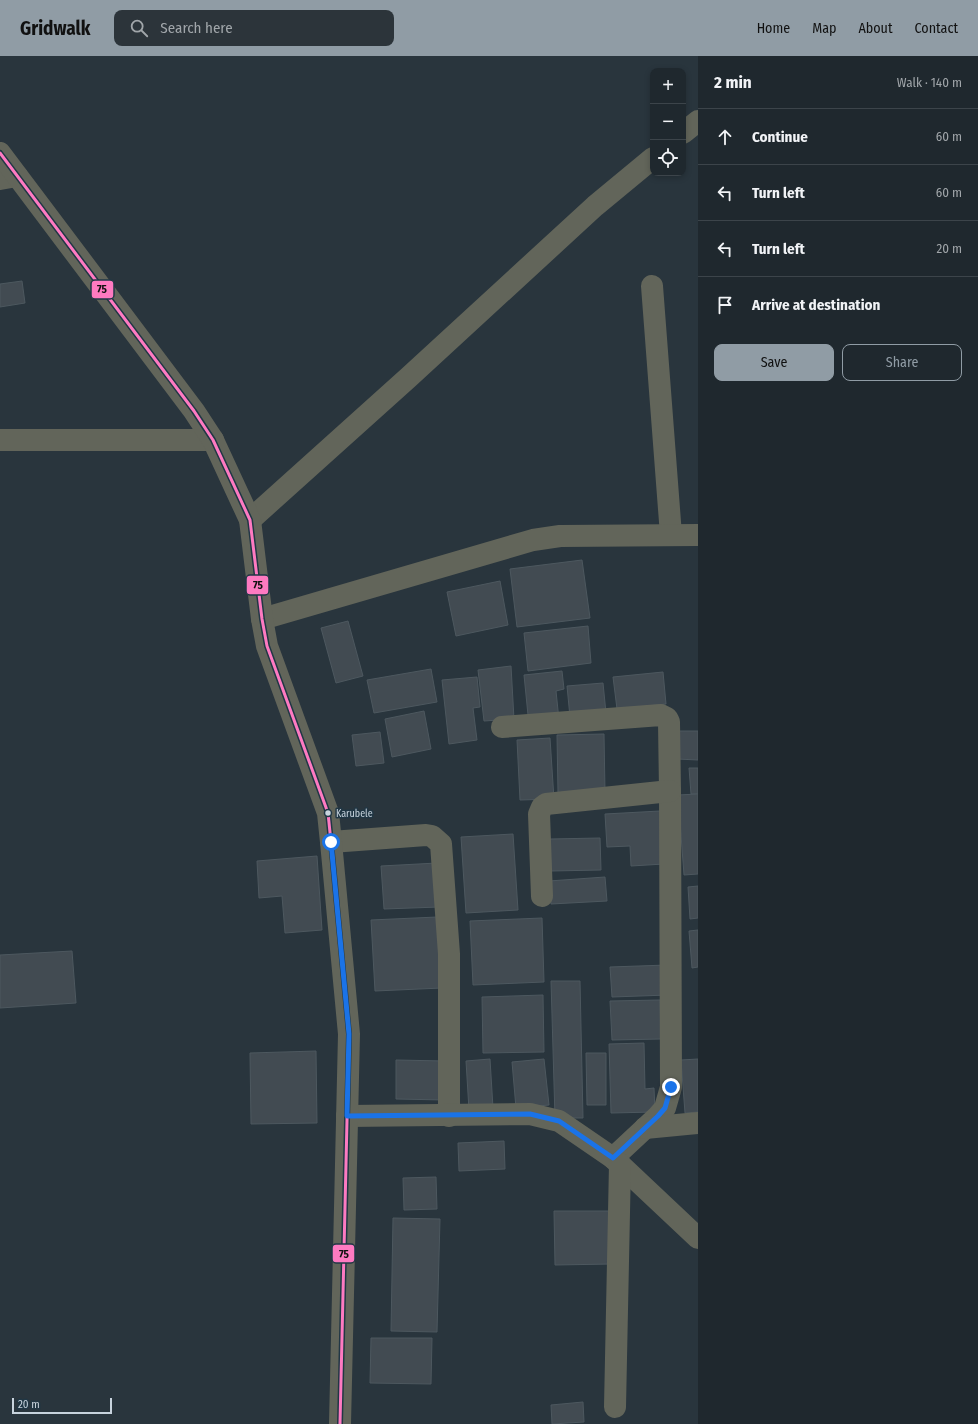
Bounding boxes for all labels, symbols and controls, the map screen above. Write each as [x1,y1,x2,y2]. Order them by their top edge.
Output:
search box [114,10,394,46]
text: Gridwalk [20,17,90,40]
icon: search [128,17,150,39]
text: Search here [160,19,233,37]
text: Home [757,20,790,37]
text: Map [812,20,836,37]
text: About [858,20,893,37]
text: Contact [915,20,958,37]
map controls [650,68,686,176]
button: + [650,68,686,104]
text: 2 min [714,72,752,93]
text: Walk · 140 m [897,75,962,90]
button: − [650,104,686,140]
icon: ahead [714,126,736,148]
text: Continue [752,128,808,146]
text: 60 m [936,129,962,144]
button: locate [650,140,686,176]
icon: left [714,182,736,204]
text: Turn left [752,184,805,202]
text: 60 m [936,185,962,200]
icon: left [714,238,736,260]
text: Turn left [752,240,805,258]
text: 20 m [936,241,962,256]
line badge: 75 [91,280,114,299]
text: 75 [97,283,108,296]
icon: arrive [714,294,736,316]
text: Arrive at destination [752,296,880,314]
button: Save [714,344,834,381]
button: Share [842,344,962,381]
line badge: 75 [246,575,269,595]
text: 75 [253,579,264,592]
marker: Karubele [323,808,333,818]
place label: Karubele [336,808,373,820]
route start [322,833,340,851]
route end [662,1078,680,1096]
line badge: 75 [332,1244,355,1263]
text: 75 [339,1248,350,1261]
scale bar [12,1396,112,1415]
text: 20 m [18,1398,40,1411]

